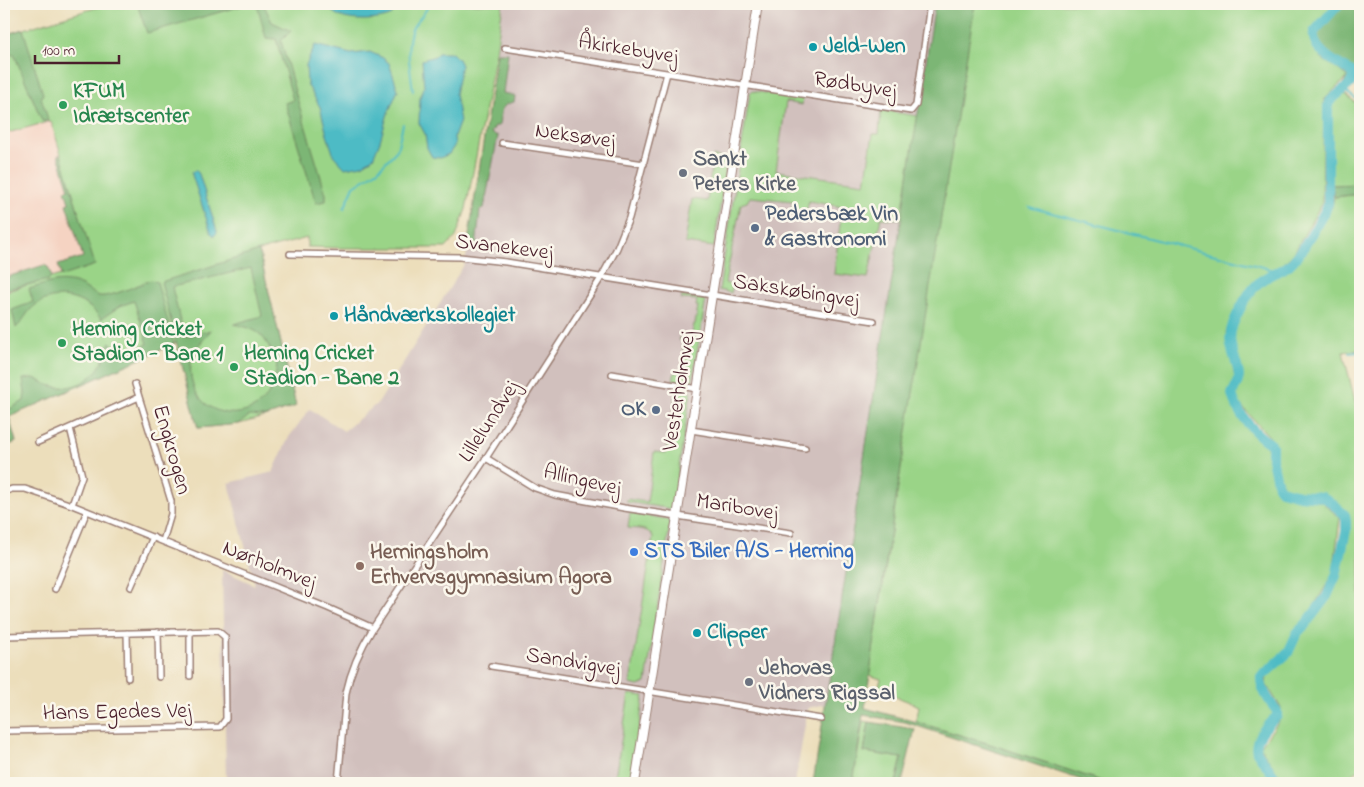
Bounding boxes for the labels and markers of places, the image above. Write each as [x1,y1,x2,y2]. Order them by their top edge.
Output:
place label: Jeld-Wen [823,31,906,63]
marker: Jeld-Wen [807,41,819,53]
place label: KFUM Idrætscenter [73,76,190,133]
marker: KFUM Idrætscenter [57,99,69,111]
place label: Sankt Peters Kirke [693,144,797,201]
marker: Sankt Peters Kirke [677,167,689,179]
place label: Pedersbæk Vin & Gastronomi [764,199,898,256]
marker: Pedersbæk Vin & Gastronomi [749,222,761,234]
place label: Håndværkskollegiet [344,300,516,333]
marker: Håndværkskollegiet [328,310,340,322]
place label: Herning Cricket Stadion - Bane 1 [72,314,223,371]
marker: Herning Cricket Stadion - Bane 1 [56,337,68,349]
place label: Herning Cricket Stadion - Bane 2 [244,338,399,395]
marker: Herning Cricket Stadion - Bane 2 [228,361,240,373]
place label: OK [621,394,647,426]
marker: OK [650,404,662,416]
place label: STS Biler A/S - Herning [644,536,854,569]
place label: Herningsholm Erhvervsgymnasium Agora [370,537,612,595]
marker: STS Biler A/S - Herning [628,546,640,558]
marker: Herningsholm Erhvervsgymnasium Agora [354,560,366,572]
place label: Clipper [707,617,769,649]
marker: Clipper [691,627,703,639]
place label: Jehovas Vidners Rigssal [758,653,895,711]
marker: Jehovas Vidners Rigssal [743,676,755,688]

